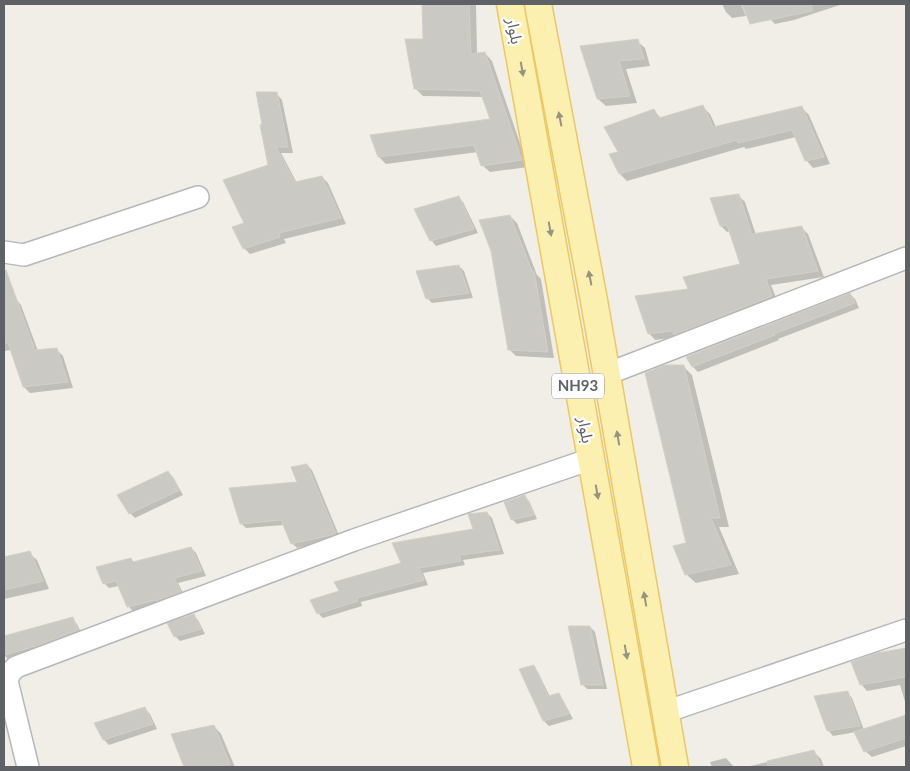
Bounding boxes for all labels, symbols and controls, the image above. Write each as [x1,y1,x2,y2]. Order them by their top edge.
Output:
street label: بلوار [502,15,527,46]
one-way arrow [518,61,526,77]
one-way arrow [556,111,564,126]
one-way arrow [546,221,554,237]
one-way arrow [586,271,594,286]
road number: NH93 [552,374,604,398]
street label: بلوار [574,414,598,445]
one-way arrow [613,430,621,446]
one-way arrow [594,485,602,501]
one-way arrow [641,590,649,606]
one-way arrow [622,645,630,661]

